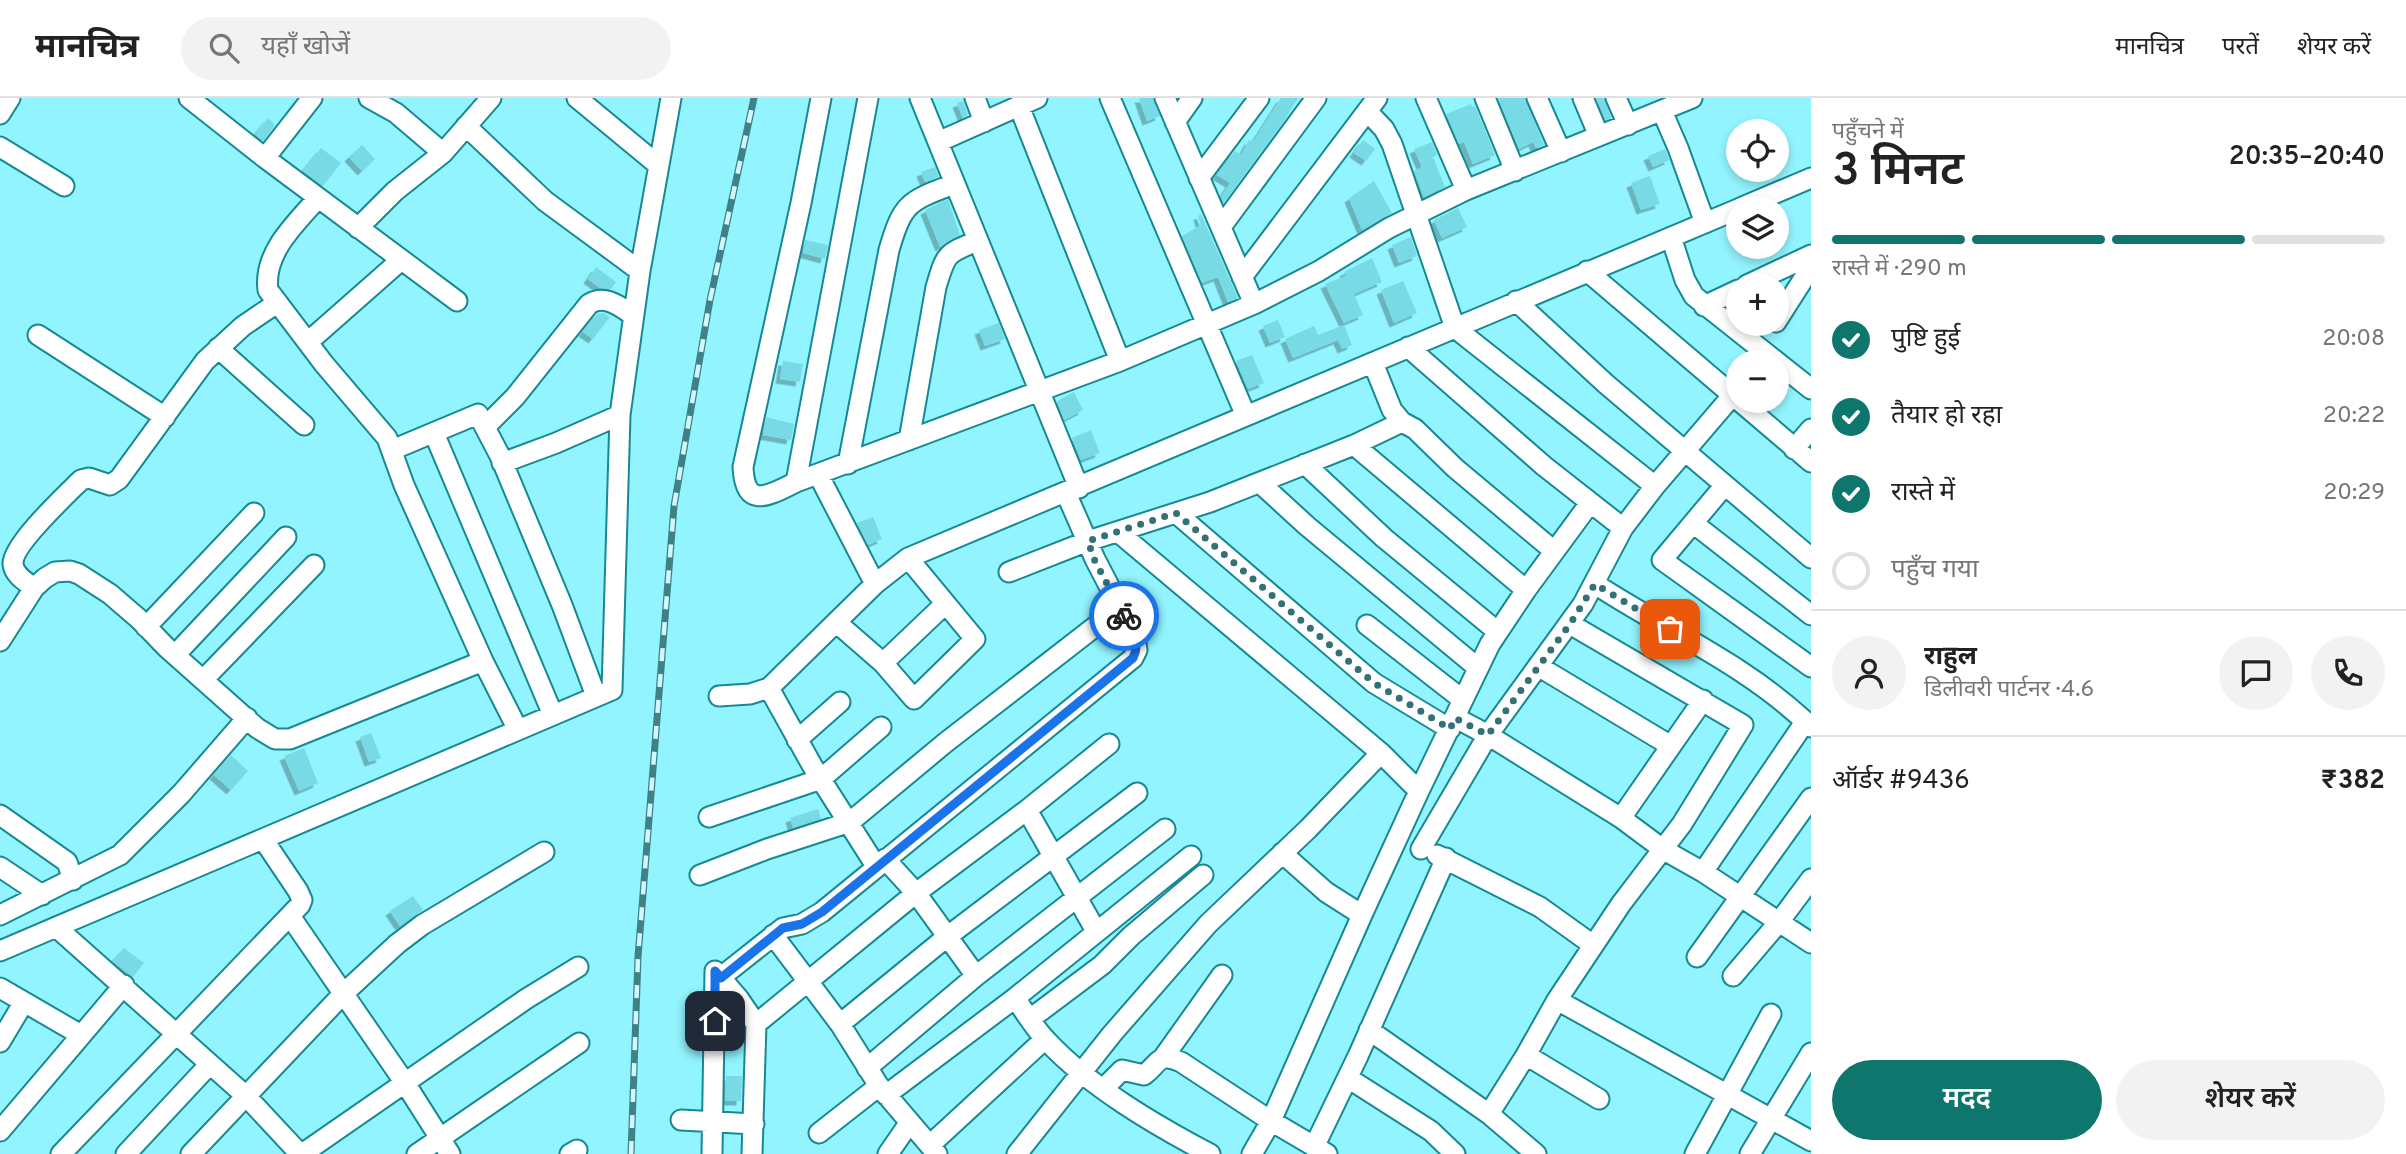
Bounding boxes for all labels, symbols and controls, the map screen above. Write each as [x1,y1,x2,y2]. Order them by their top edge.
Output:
search box [181,17,671,80]
text: मानचित्र [35,28,139,70]
icon: search [205,29,243,67]
text: यहाँ खोजें [261,31,350,64]
text: मानचित्र [2115,33,2184,63]
text: परतें [2222,33,2259,63]
text: शेयर करें [2297,33,2371,63]
text: पहुँचने में [1832,118,1904,147]
map controls [1726,119,1789,413]
button: locate [1726,119,1789,182]
text: 20:35–20:40 [2229,141,2385,174]
text: 3 मिनट [1832,143,1964,202]
button: layers [1726,196,1789,259]
text: रास्ते में · 290 m [1832,255,1967,284]
button: + [1726,273,1789,336]
icon: check [1832,321,1870,359]
text: पुष्टि हुई [1891,323,1960,356]
text: 20:08 [2322,325,2385,354]
button: − [1726,350,1789,413]
icon: check [1832,398,1870,436]
text: तैयार हो रहा [1891,400,2002,433]
text: 20:22 [2323,402,2385,431]
icon: check [1832,475,1870,513]
text: रास्ते में [1891,477,1955,510]
text: 20:29 [2323,479,2385,508]
text: पहुँच गया [1891,554,1979,587]
courier [1089,581,1159,651]
icon: bike [1105,597,1143,635]
pin [1640,599,1700,659]
icon: bag [1651,610,1689,648]
button: person [1832,636,1906,710]
button: chat [2219,636,2293,710]
button: phone [2311,636,2385,710]
text: राहुल [1924,641,1977,674]
text: डिलीवरी पार्टनर · 4.6 [1924,676,2094,705]
text: ऑर्डर #9436 [1832,765,1970,798]
text: ₹382 [2321,765,2385,798]
pin [685,991,745,1051]
icon: home [696,1002,734,1040]
button: मदद [1832,1060,2102,1140]
button: शेयर करें [2116,1060,2385,1140]

